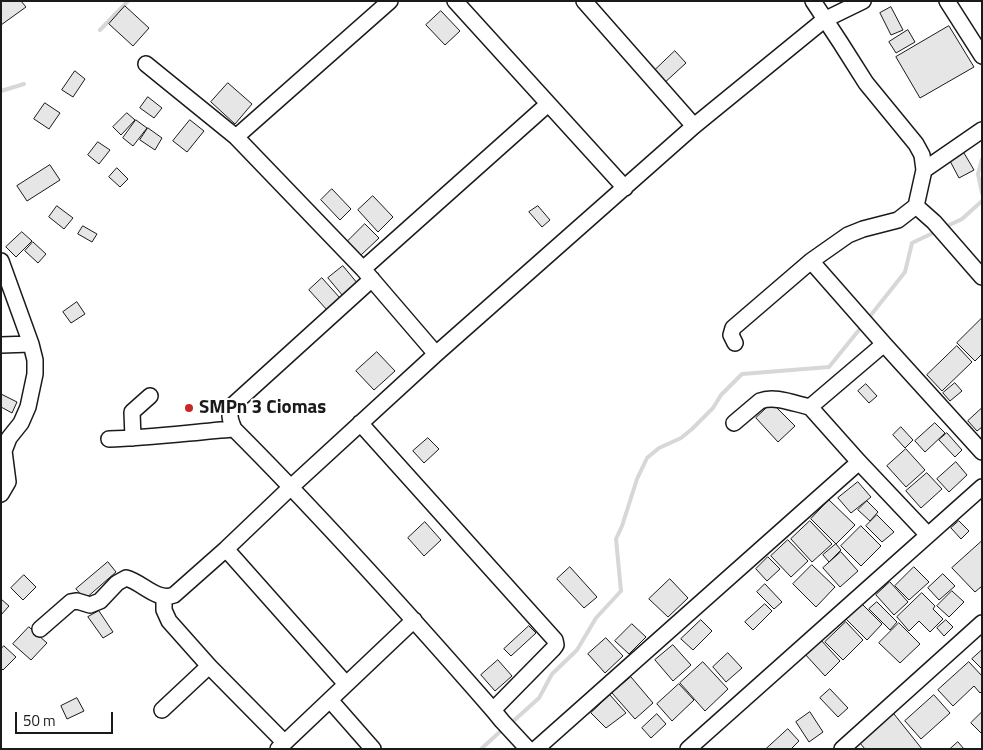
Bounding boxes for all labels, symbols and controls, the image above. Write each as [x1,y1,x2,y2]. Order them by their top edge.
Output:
place label: SMPn 3 Ciomas [199,397,326,419]
marker: SMPn 3 Ciomas [183,402,195,414]
scale bar [18,702,115,734]
text: 50 m [23,709,56,732]

